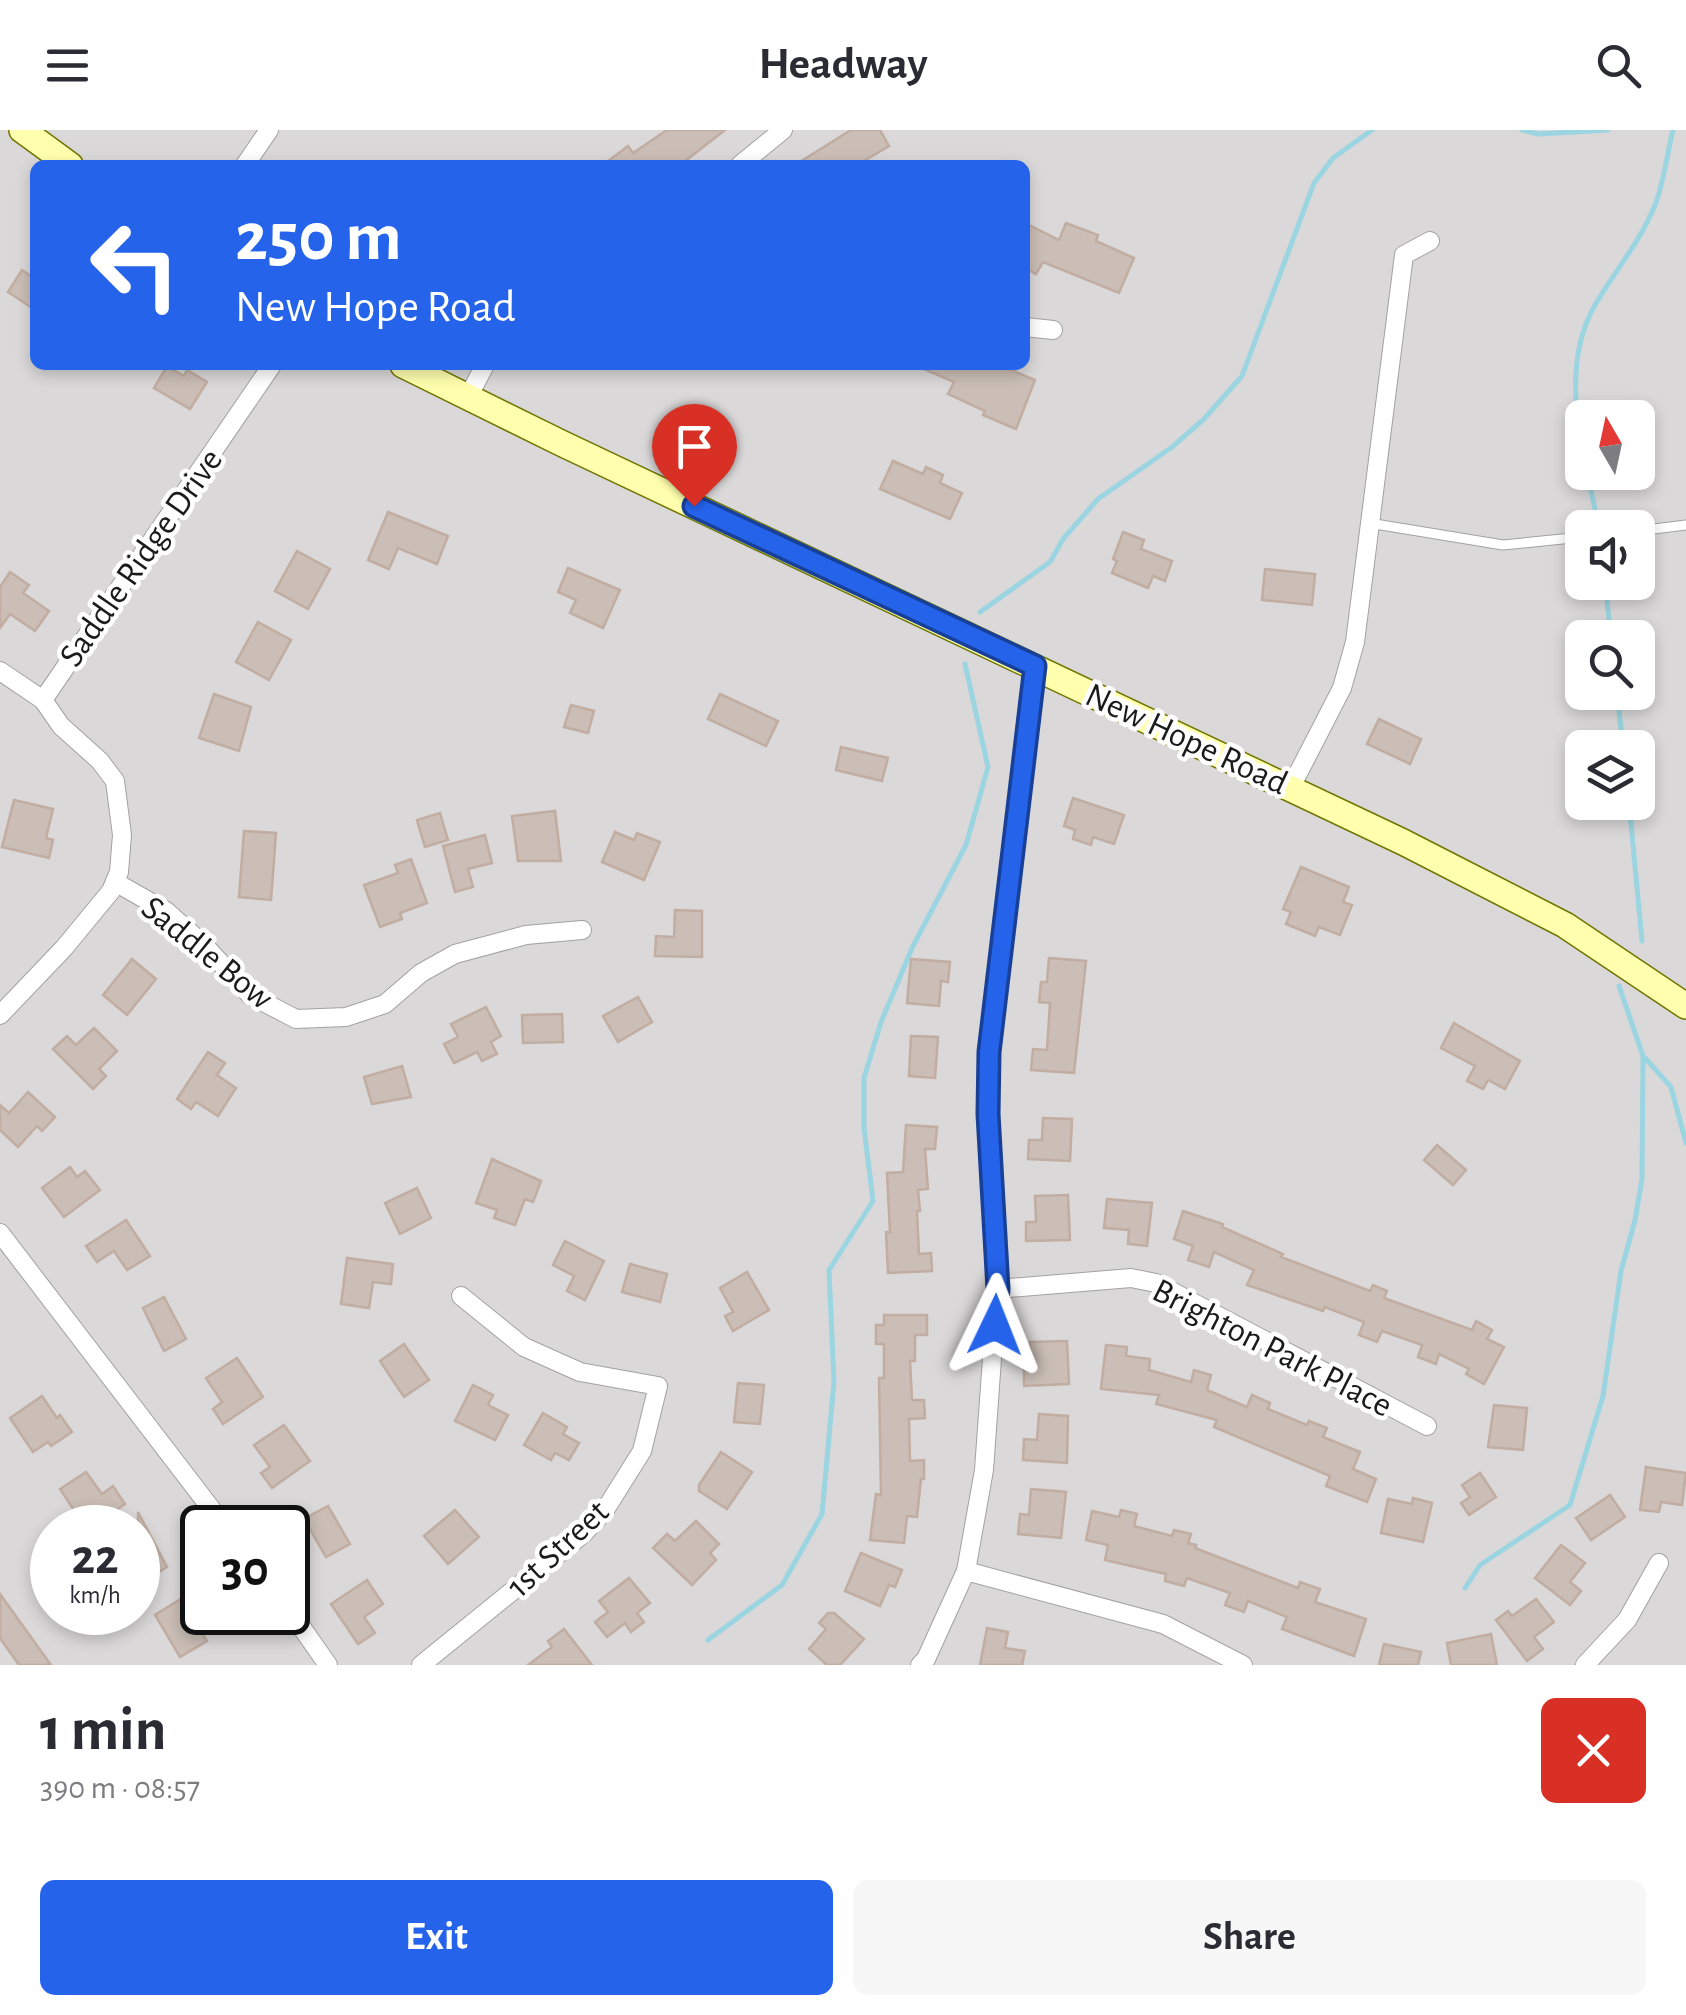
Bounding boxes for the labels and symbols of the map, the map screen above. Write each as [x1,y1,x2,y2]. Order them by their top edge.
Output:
north arrow [1565,400,1655,490]
pin [652,404,737,507]
street label: Saddle Ridge Drive [53,443,229,673]
street label: New Hope Road [1080,677,1293,801]
street label: Saddle Bow [135,890,280,1017]
position arrow [943,1273,1047,1377]
street label: Brighton Park Place [1147,1273,1398,1424]
street label: 1st Street [501,1494,615,1604]
speed limit sign: 30 [180,1505,310,1635]

